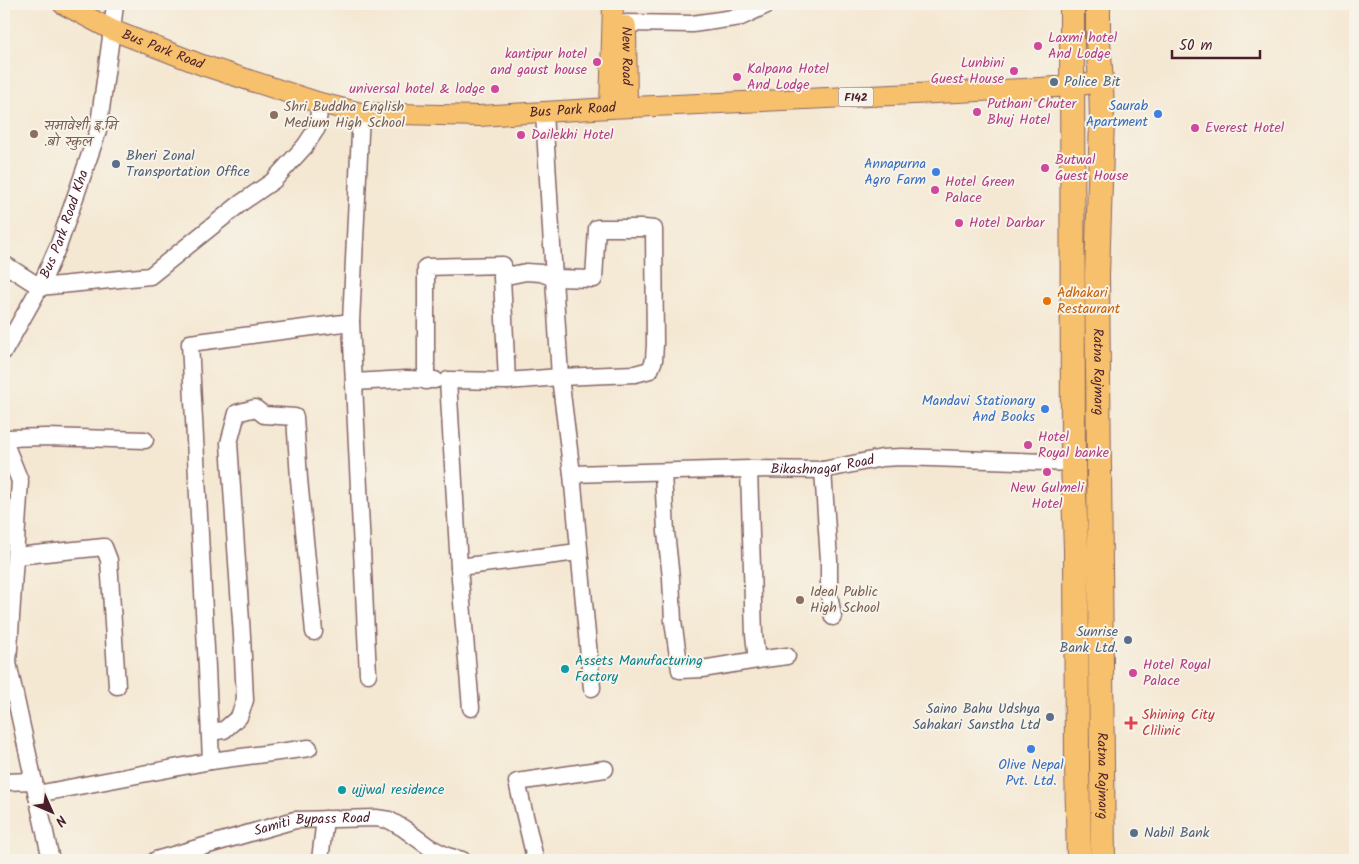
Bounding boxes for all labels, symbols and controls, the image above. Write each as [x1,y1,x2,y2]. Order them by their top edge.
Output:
street label: Bus Park Road [119,24,208,76]
street label: New Road [615,26,638,87]
place label: Laxmi hotel And Lodge [1048,27,1118,65]
scale bar [1172,28,1259,60]
text: 50 m [1179,34,1213,58]
marker: Laxmi hotel And Lodge [1032,40,1044,52]
place label: kantipur hotel and gaust house [491,43,588,81]
place label: Lunbini Guest House [931,52,1005,90]
marker: kantipur hotel and gaust house [591,56,603,68]
place label: Kalpana Hotel And Lodge [747,58,830,96]
marker: Lunbini Guest House [1008,65,1020,77]
marker: Kalpana Hotel And Lodge [731,71,743,83]
place label: Police Bit [1064,71,1121,93]
marker: Police Bit [1048,76,1060,88]
place label: universal hotel & lodge [349,78,486,100]
marker: universal hotel & lodge [489,83,501,95]
road number: F142 [838,88,874,106]
place label: Puthani Chuter Bhuj Hotel [987,93,1078,131]
place label: Saurab Apartment [1086,95,1149,133]
place label: Shri Buddha English Medium High School [284,96,405,134]
street label: Bus Park Road [529,97,617,124]
marker: Puthani Chuter Bhuj Hotel [971,106,983,118]
marker: Saurab Apartment [1152,108,1164,120]
marker: Shri Buddha English Medium High School [268,109,280,121]
place label: समावेशी इ.मि .बाे स्कुल [44,115,120,153]
place label: Everest Hotel [1205,117,1285,139]
marker: Everest Hotel [1189,122,1201,134]
place label: Dailekhi Hotel [531,124,614,146]
marker: समावेशी इ.मि .बाे स्कुल [28,128,40,140]
marker: Dailekhi Hotel [515,129,527,141]
place label: Bheri Zonal Transportation Office [126,145,250,183]
place label: Butwal Guest House [1055,149,1129,187]
place label: Annapurna Agro Farm [864,153,926,191]
marker: Bheri Zonal Transportation Office [110,158,122,170]
marker: Butwal Guest House [1039,162,1051,174]
marker: Annapurna Agro Farm [930,166,942,178]
street label: Bus Park Road Kha [34,167,95,282]
place label: Hotel Green Palace [945,171,1015,209]
marker: Hotel Green Palace [929,184,941,196]
place label: Hotel Darbar [969,212,1046,234]
marker: Hotel Darbar [953,217,965,229]
place label: Adhakari Restaurant [1057,282,1121,320]
marker: Adhakari Restaurant [1041,295,1053,307]
street label: Ratna Rajmarg [1087,328,1109,416]
place label: Mandavi Stationary And Books [922,390,1035,428]
marker: Mandavi Stationary And Books [1039,403,1051,415]
place label: Hotel Royal banke [1038,426,1110,464]
marker: Hotel Royal banke [1022,439,1034,451]
street label: Bikashnagar Road [770,449,877,481]
marker: New Gulmeli Hotel [1041,466,1053,478]
place label: New Gulmeli Hotel [1010,477,1085,515]
place label: Ideal Public High School [810,581,880,619]
marker: Ideal Public High School [794,594,806,606]
place label: Sunrise Bank Ltd. [1060,621,1119,659]
marker: Sunrise Bank Ltd. [1122,634,1134,646]
place label: Assets Manufacturing Factory [575,650,703,688]
place label: Hotel Royal Palace [1143,654,1211,692]
marker: Assets Manufacturing Factory [559,663,571,675]
marker: Hotel Royal Palace [1127,667,1139,679]
place label: Saino Bahu Udshya Sahakari Sanstha Ltd [913,698,1041,736]
place label: Shining City Clilinic [1142,704,1215,742]
marker: Saino Bahu Udshya Sahakari Sanstha Ltd [1044,711,1056,723]
marker: Shining City Clilinic [1124,716,1138,730]
street label: Ratna Rajmarg [1091,732,1114,819]
marker: Olive Nepal Pvt. Ltd. [1025,743,1037,755]
place label: Olive Nepal Pvt. Ltd. [998,754,1064,792]
place label: ujjwal residence [352,779,445,801]
marker: ujjwal residence [336,784,348,796]
north arrow [28,786,78,836]
street label: Samiti Bypass Road [251,807,371,842]
text: N [49,810,71,832]
place label: Nabil Bank [1144,822,1210,844]
marker: Nabil Bank [1128,827,1140,839]

